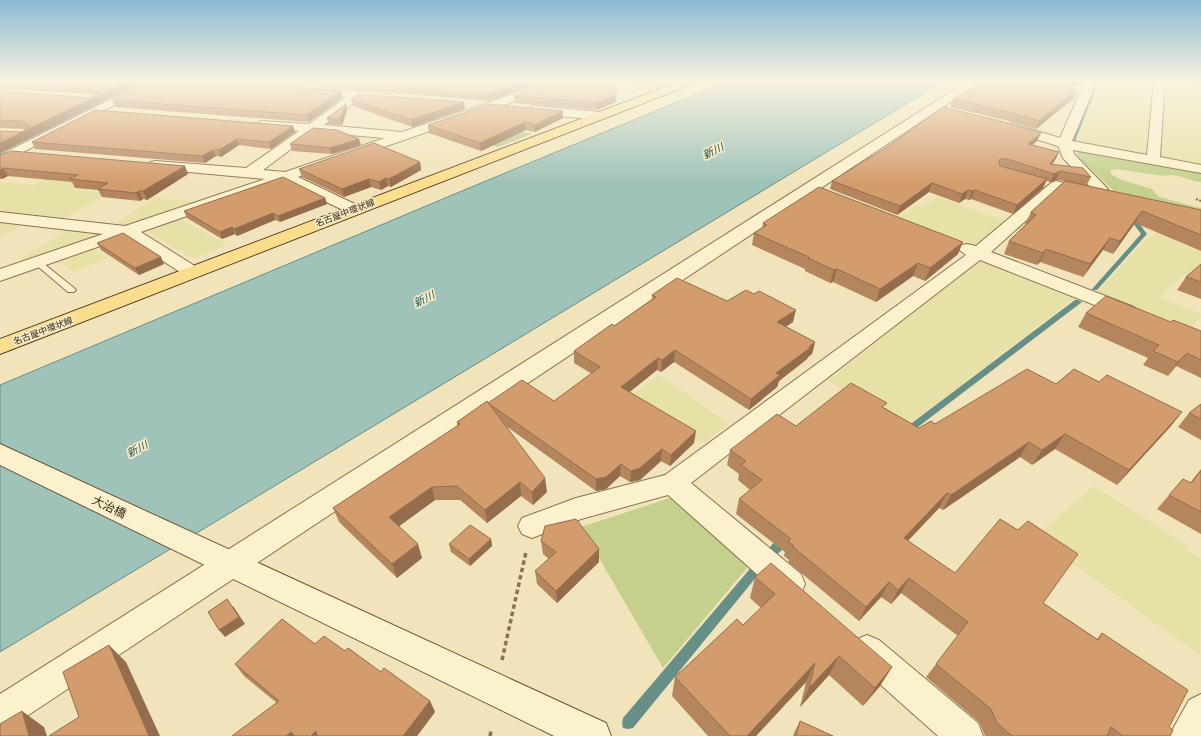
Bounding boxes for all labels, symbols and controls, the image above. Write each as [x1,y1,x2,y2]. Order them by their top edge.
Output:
water label: 新川 [700,138,727,162]
street label: 名古屋中環状線 [313,195,377,229]
water label: 新川 [411,286,438,310]
street label: 名古屋中環状線 [11,313,75,347]
water label: 新川 [124,436,151,460]
street label: 大治橋 [90,491,129,521]

